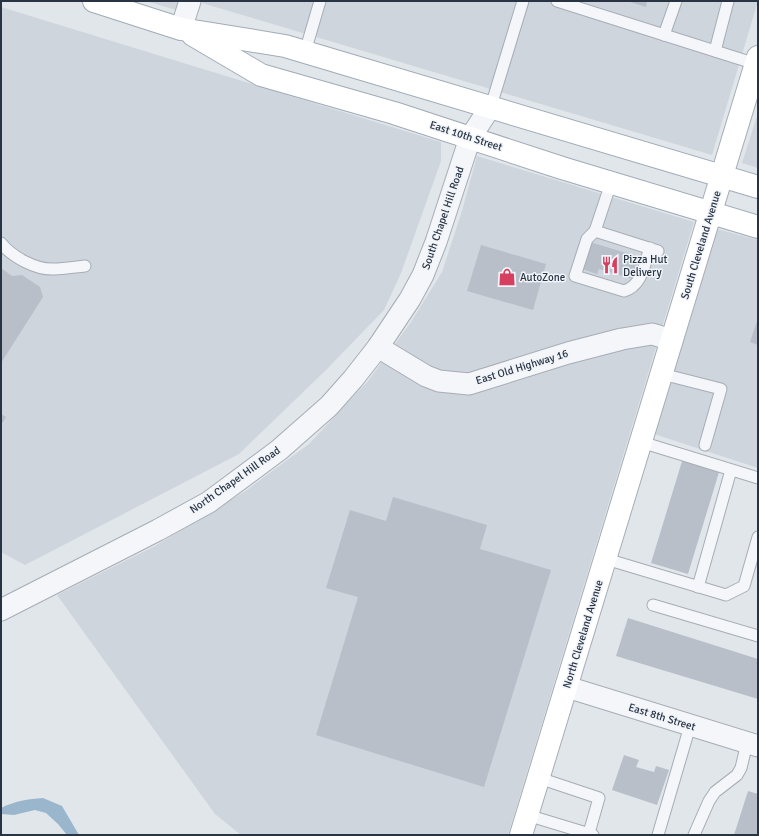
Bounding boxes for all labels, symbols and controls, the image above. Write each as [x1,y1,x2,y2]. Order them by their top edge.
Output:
street label: East 10th Street [428,118,504,154]
street label: South Chapel Hill Road [419,165,467,271]
street label: South Cleveland Avenue [678,189,724,301]
place label: Pizza Hut Delivery [623,253,667,279]
restaurant icon: Pizza Hut Delivery [600,255,620,275]
shop icon: AutoZone [497,267,517,287]
place label: AutoZone [520,271,565,284]
street label: East Old Highway 16 [474,347,570,387]
street label: North Chapel Hill Road [187,444,283,516]
street label: North Cleveland Avenue [560,578,606,690]
street label: East 8th Street [627,701,697,733]

